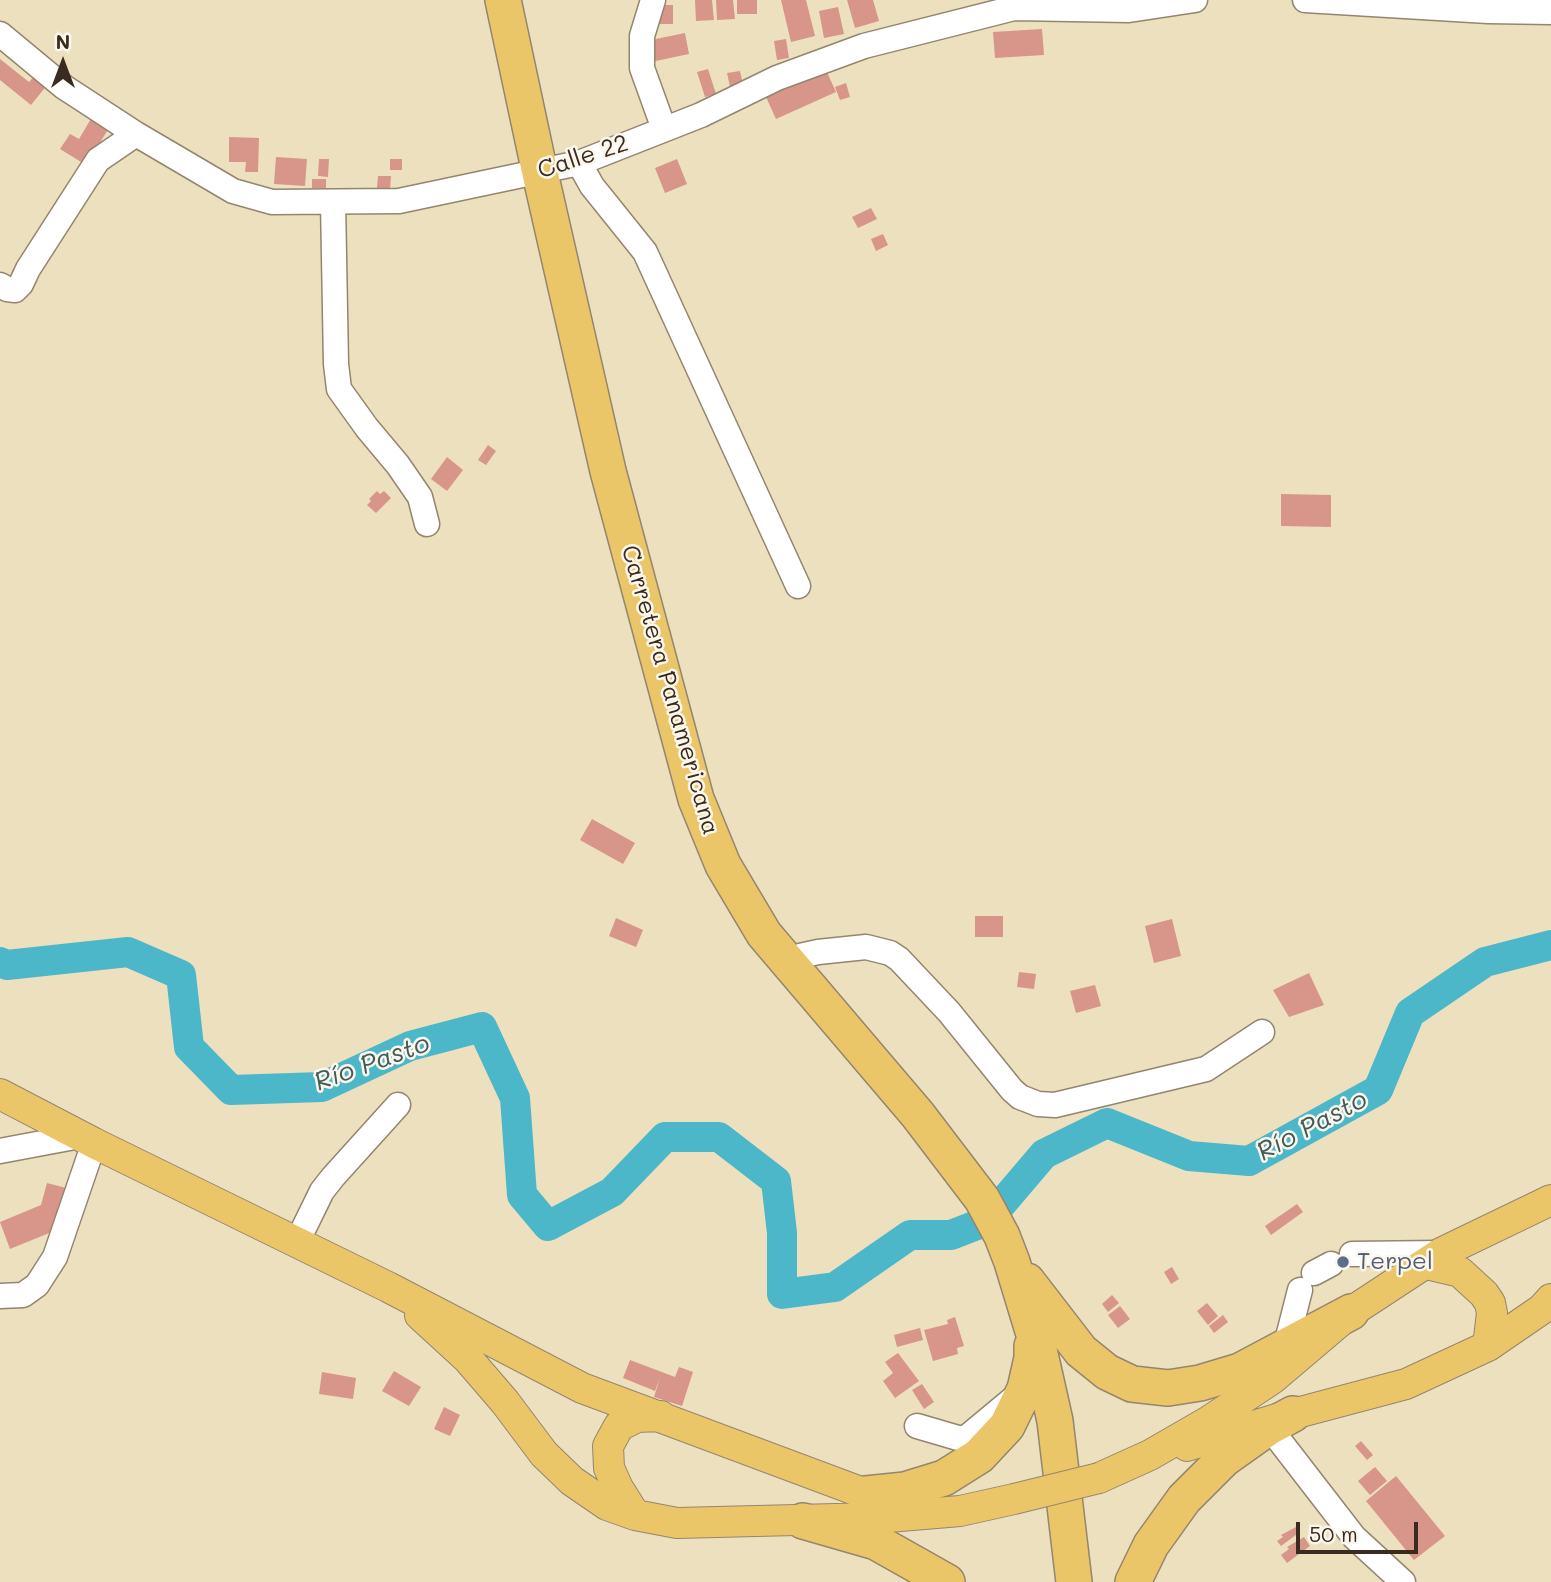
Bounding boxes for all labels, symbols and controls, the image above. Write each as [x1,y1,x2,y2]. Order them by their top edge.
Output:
north arrow [28,28,98,98]
text: N [56,29,70,54]
street label: Calle 22 [534,129,632,185]
street label: Carretera Panamericana [615,542,725,838]
water label: Río Pasto [310,1028,434,1098]
water label: Río Pasto [1252,1084,1372,1168]
place label: Terpel [1357,1248,1433,1276]
marker: Terpel [1335,1254,1351,1270]
scale bar [1299,1508,1422,1552]
text: 50 m [1309,1520,1358,1547]

